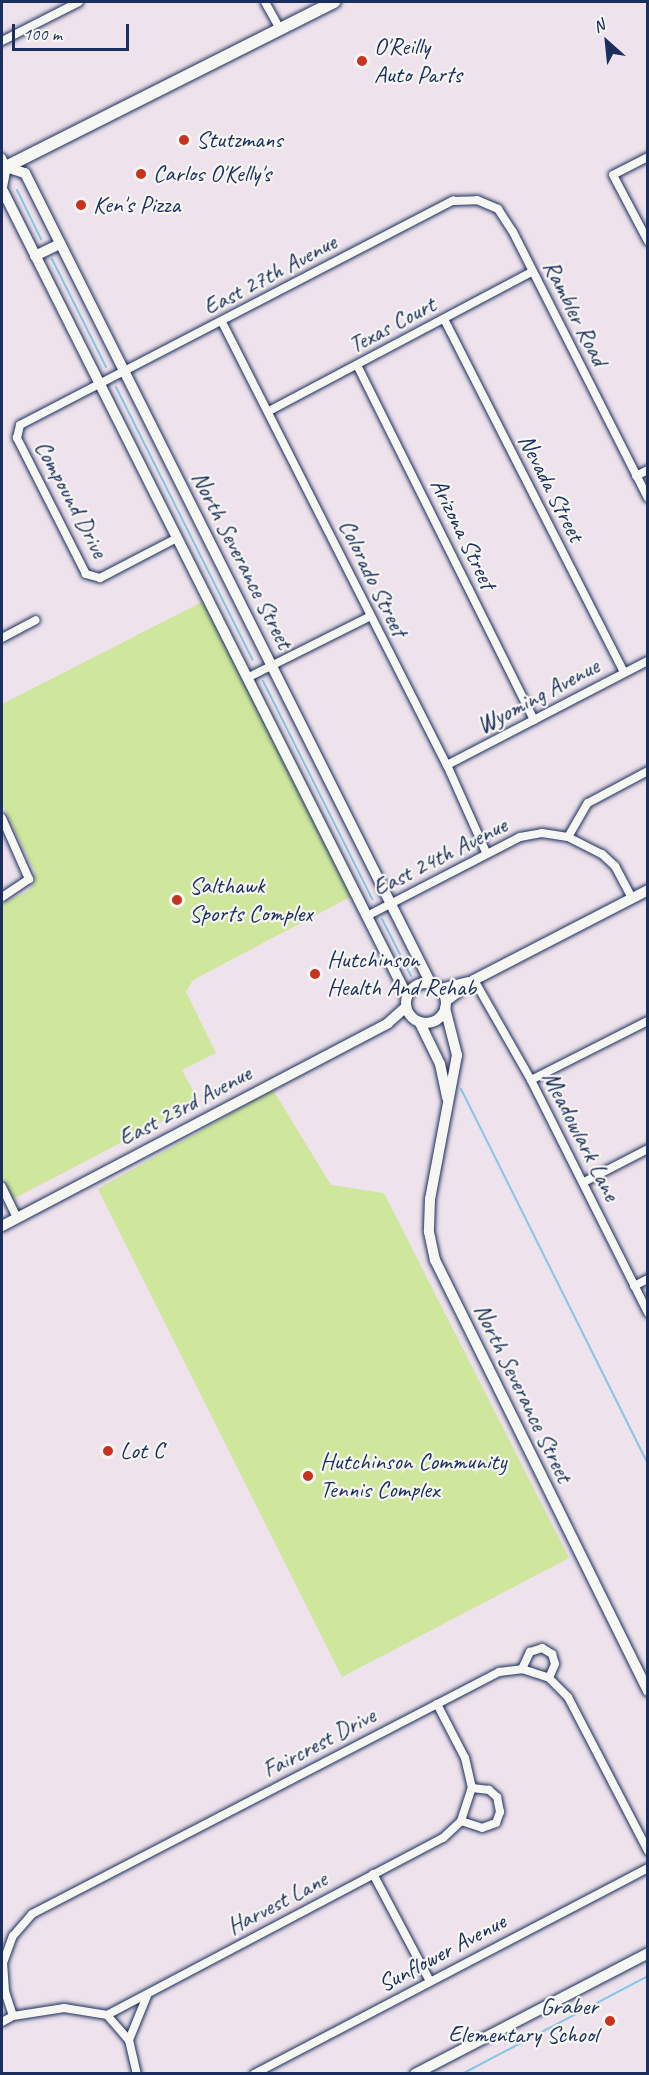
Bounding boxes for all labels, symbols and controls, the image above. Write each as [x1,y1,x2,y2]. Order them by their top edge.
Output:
scale bar [15,12,132,50]
north arrow [577,12,637,72]
text: N [590,15,608,37]
text: 100 m [23,23,62,45]
place label: O'Reilly Auto Parts [374,33,462,89]
marker: O'Reilly Auto Parts [355,54,369,68]
place label: Stutzmans [196,126,283,154]
marker: Stutzmans [177,133,191,147]
place label: Carlos O'Kelly's [153,160,271,188]
marker: Carlos O'Kelly's [134,167,148,181]
place label: Ken's Pizza [93,191,180,219]
marker: Ken's Pizza [74,198,88,212]
street label: East 27th Avenue [199,228,341,322]
street label: Rambler Road [536,256,614,370]
street label: Texas Court [344,290,440,360]
street label: Nevada Street [512,429,590,547]
street label: Compound Drive [28,435,114,563]
street label: North Severance Street [185,467,299,653]
street label: Arizona Street [424,474,502,594]
street label: Colorado Street [332,515,414,641]
street label: Wyoming Avenue [472,652,604,740]
street label: East 24th Avenue [368,811,512,903]
place label: Salthawk Sports Complex [189,872,311,928]
marker: Salthawk Sports Complex [170,893,184,907]
place label: Hutchinson Health And Rehab [327,946,476,1002]
marker: Hutchinson Health And Rehab [308,967,322,981]
street label: East 23rd Avenue [114,1059,256,1153]
street label: Meadowlark Lane [536,1066,626,1206]
street label: North Severance Street [467,1299,579,1487]
place label: Lot C [120,1437,164,1465]
marker: Lot C [101,1444,115,1458]
place label: Hutchinson Community Tennis Complex [320,1448,506,1504]
marker: Hutchinson Community Tennis Complex [301,1469,315,1483]
street label: Faircrest Drive [258,1701,380,1785]
street label: Harvest Lane [222,1865,332,1941]
street label: Sunflower Avenue [373,1907,511,1999]
place label: Graber Elementary School [448,1993,598,2049]
marker: Graber Elementary School [603,2014,617,2028]

